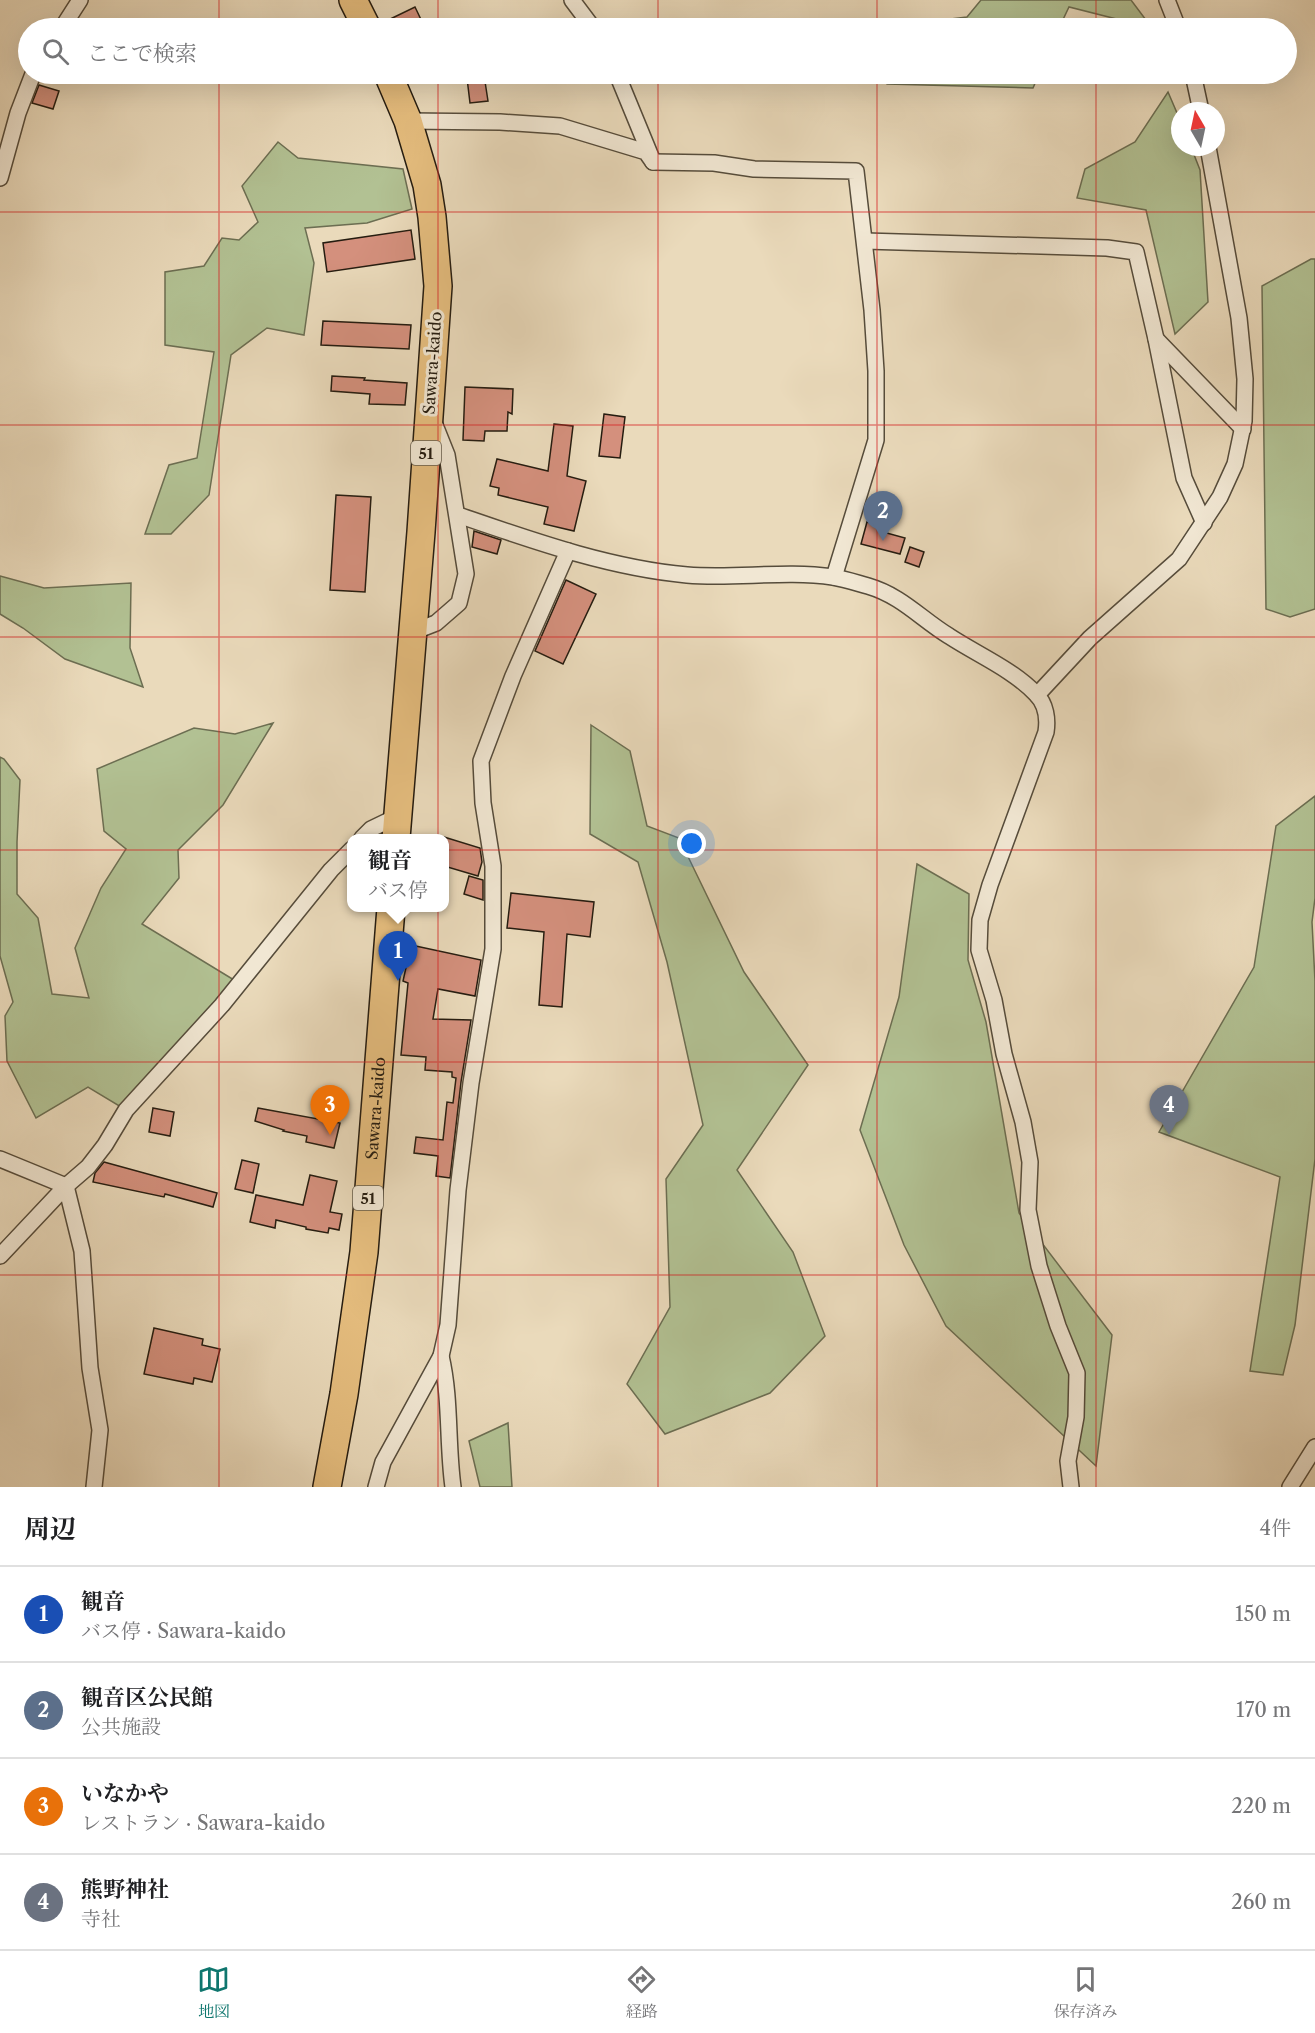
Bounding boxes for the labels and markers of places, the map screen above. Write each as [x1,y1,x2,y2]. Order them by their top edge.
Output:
pin: 2 [864,492,902,541]
pin: 1 [378,932,418,981]
pin: 3 [310,1086,350,1135]
pin: 4 [1150,1086,1188,1135]

